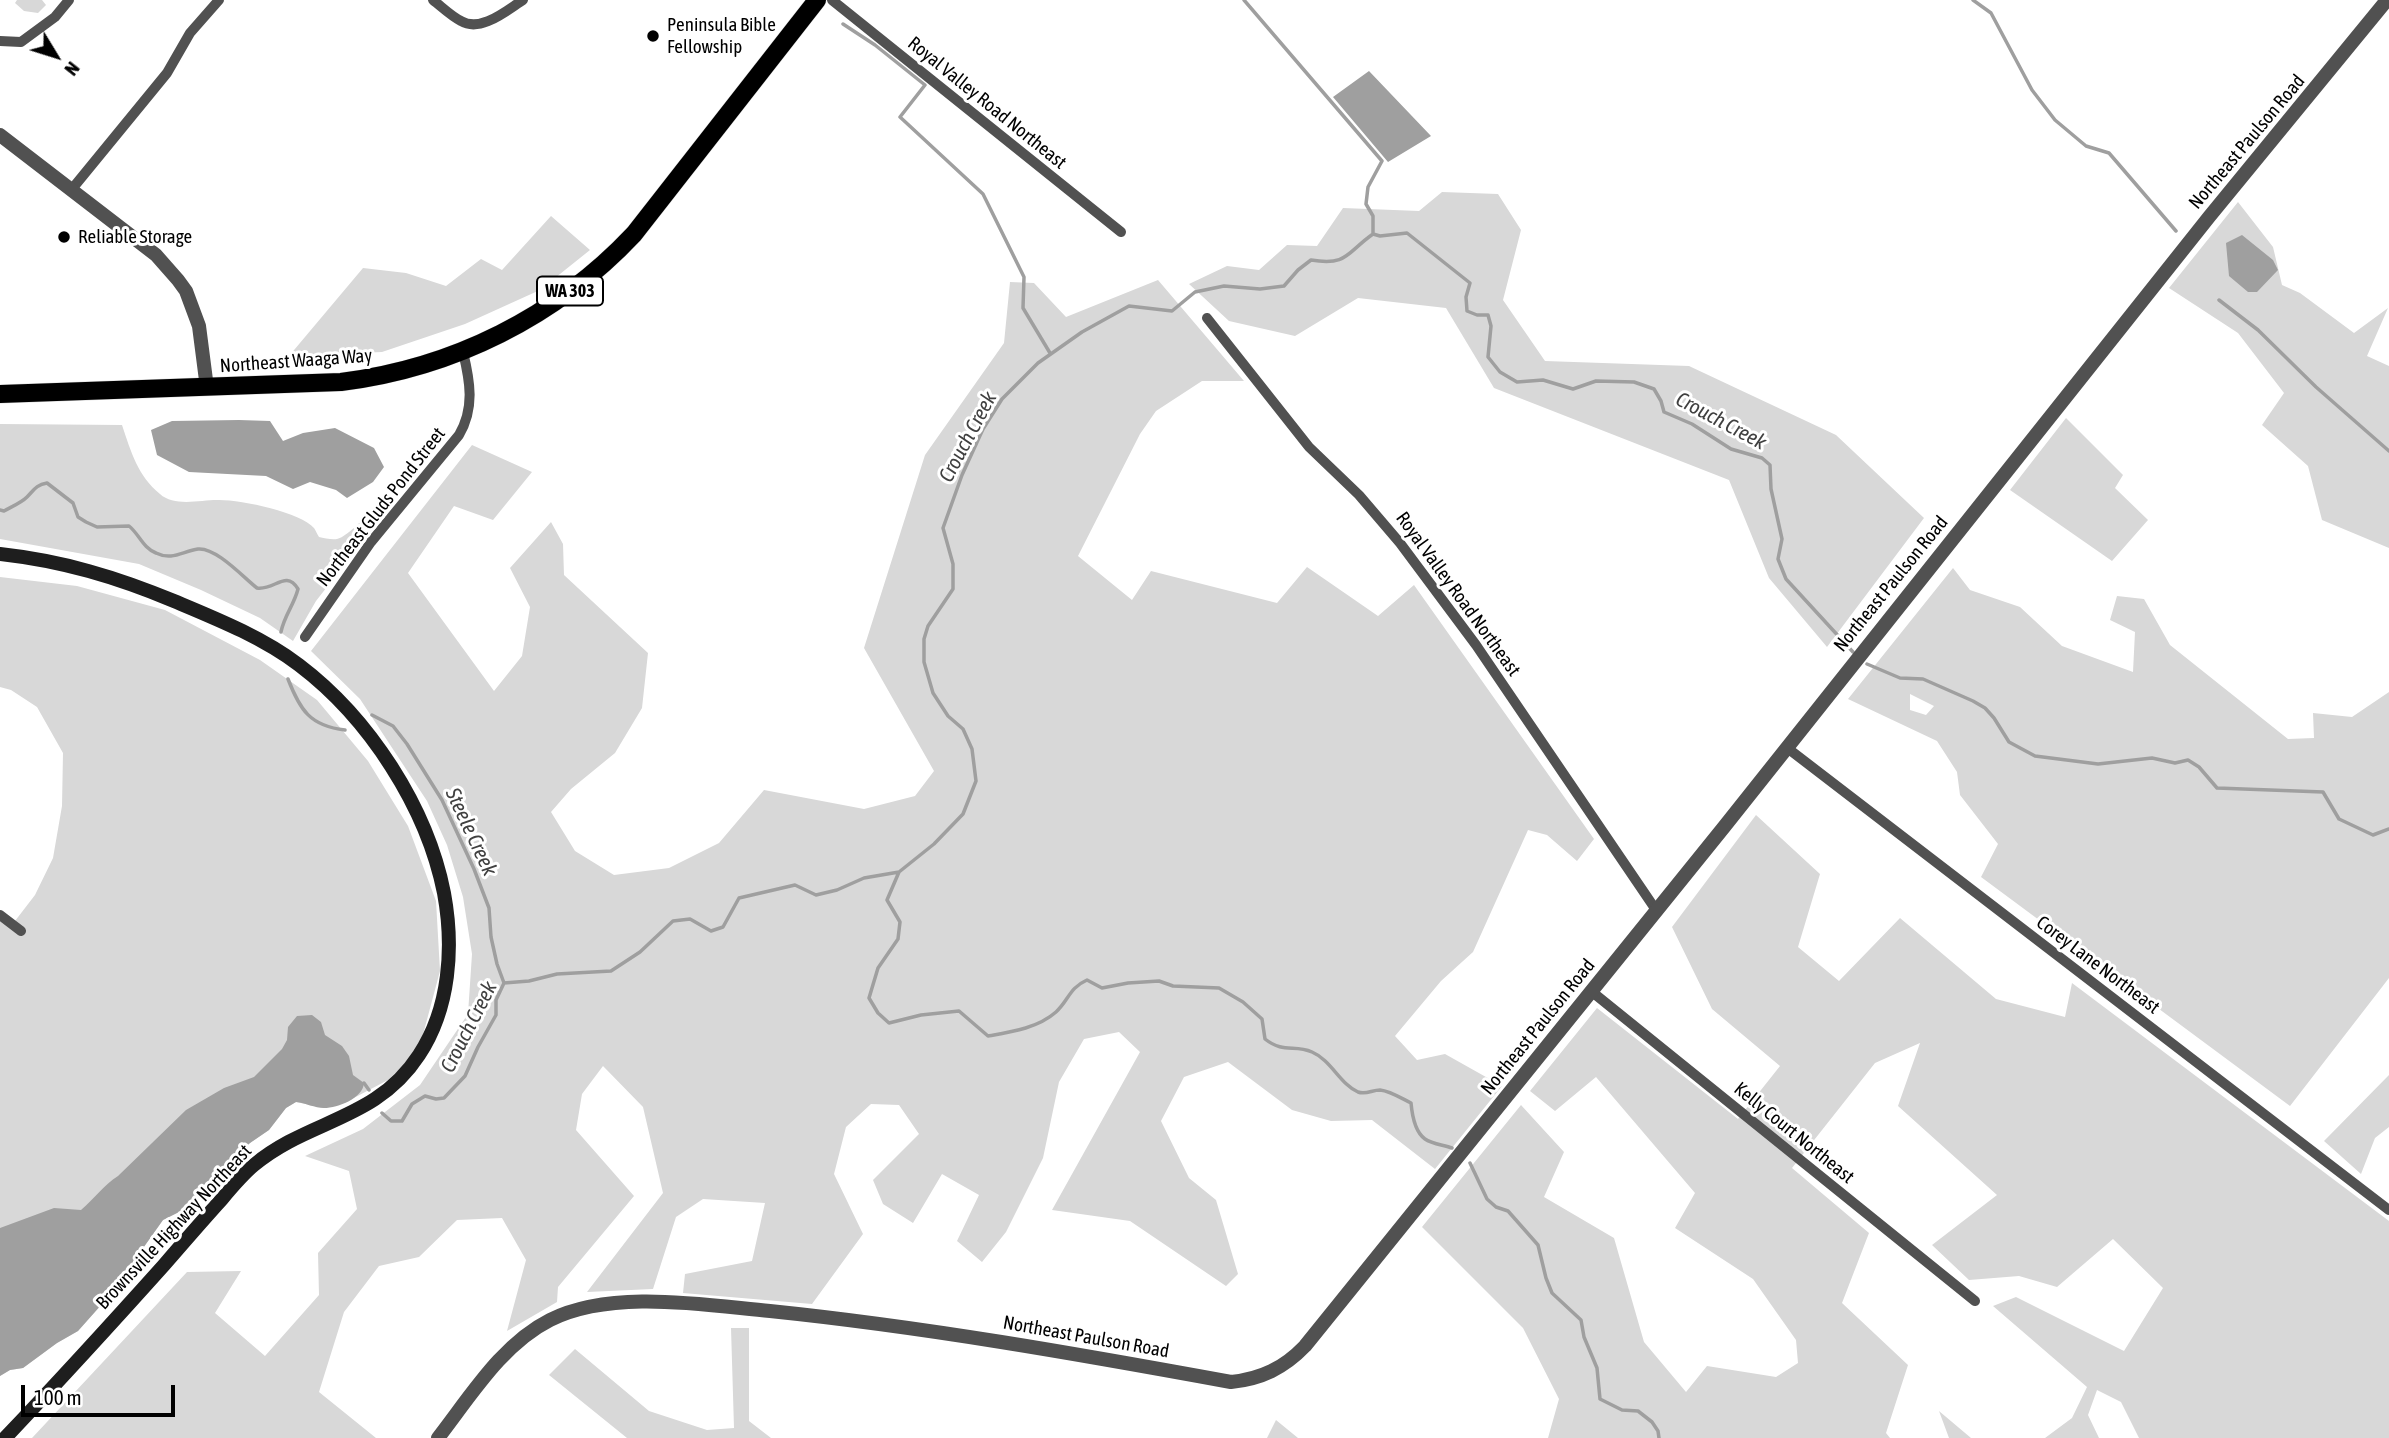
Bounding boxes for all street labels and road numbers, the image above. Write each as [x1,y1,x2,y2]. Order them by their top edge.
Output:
street label: Royal Valley Road Northeast [903,32,1071,174]
street label: Northeast Paulson Road [2184,70,2310,214]
road number: WA 303 [537,276,603,306]
street label: Northeast Waaga Way [219,344,373,378]
street label: Northeast Gluds Pond Street [312,423,450,591]
street label: Royal Valley Road Northeast [1391,507,1525,681]
street label: Northeast Paulson Road [1829,511,1953,657]
street label: Corey Lane Northeast [2032,911,2164,1019]
street label: Northeast Paulson Road [1476,954,1600,1100]
street label: Kelly Court Northeast [1729,1078,1859,1188]
street label: Brownsville Highway Northeast [92,1140,256,1314]
street label: Northeast Paulson Road [1001,1311,1171,1363]

